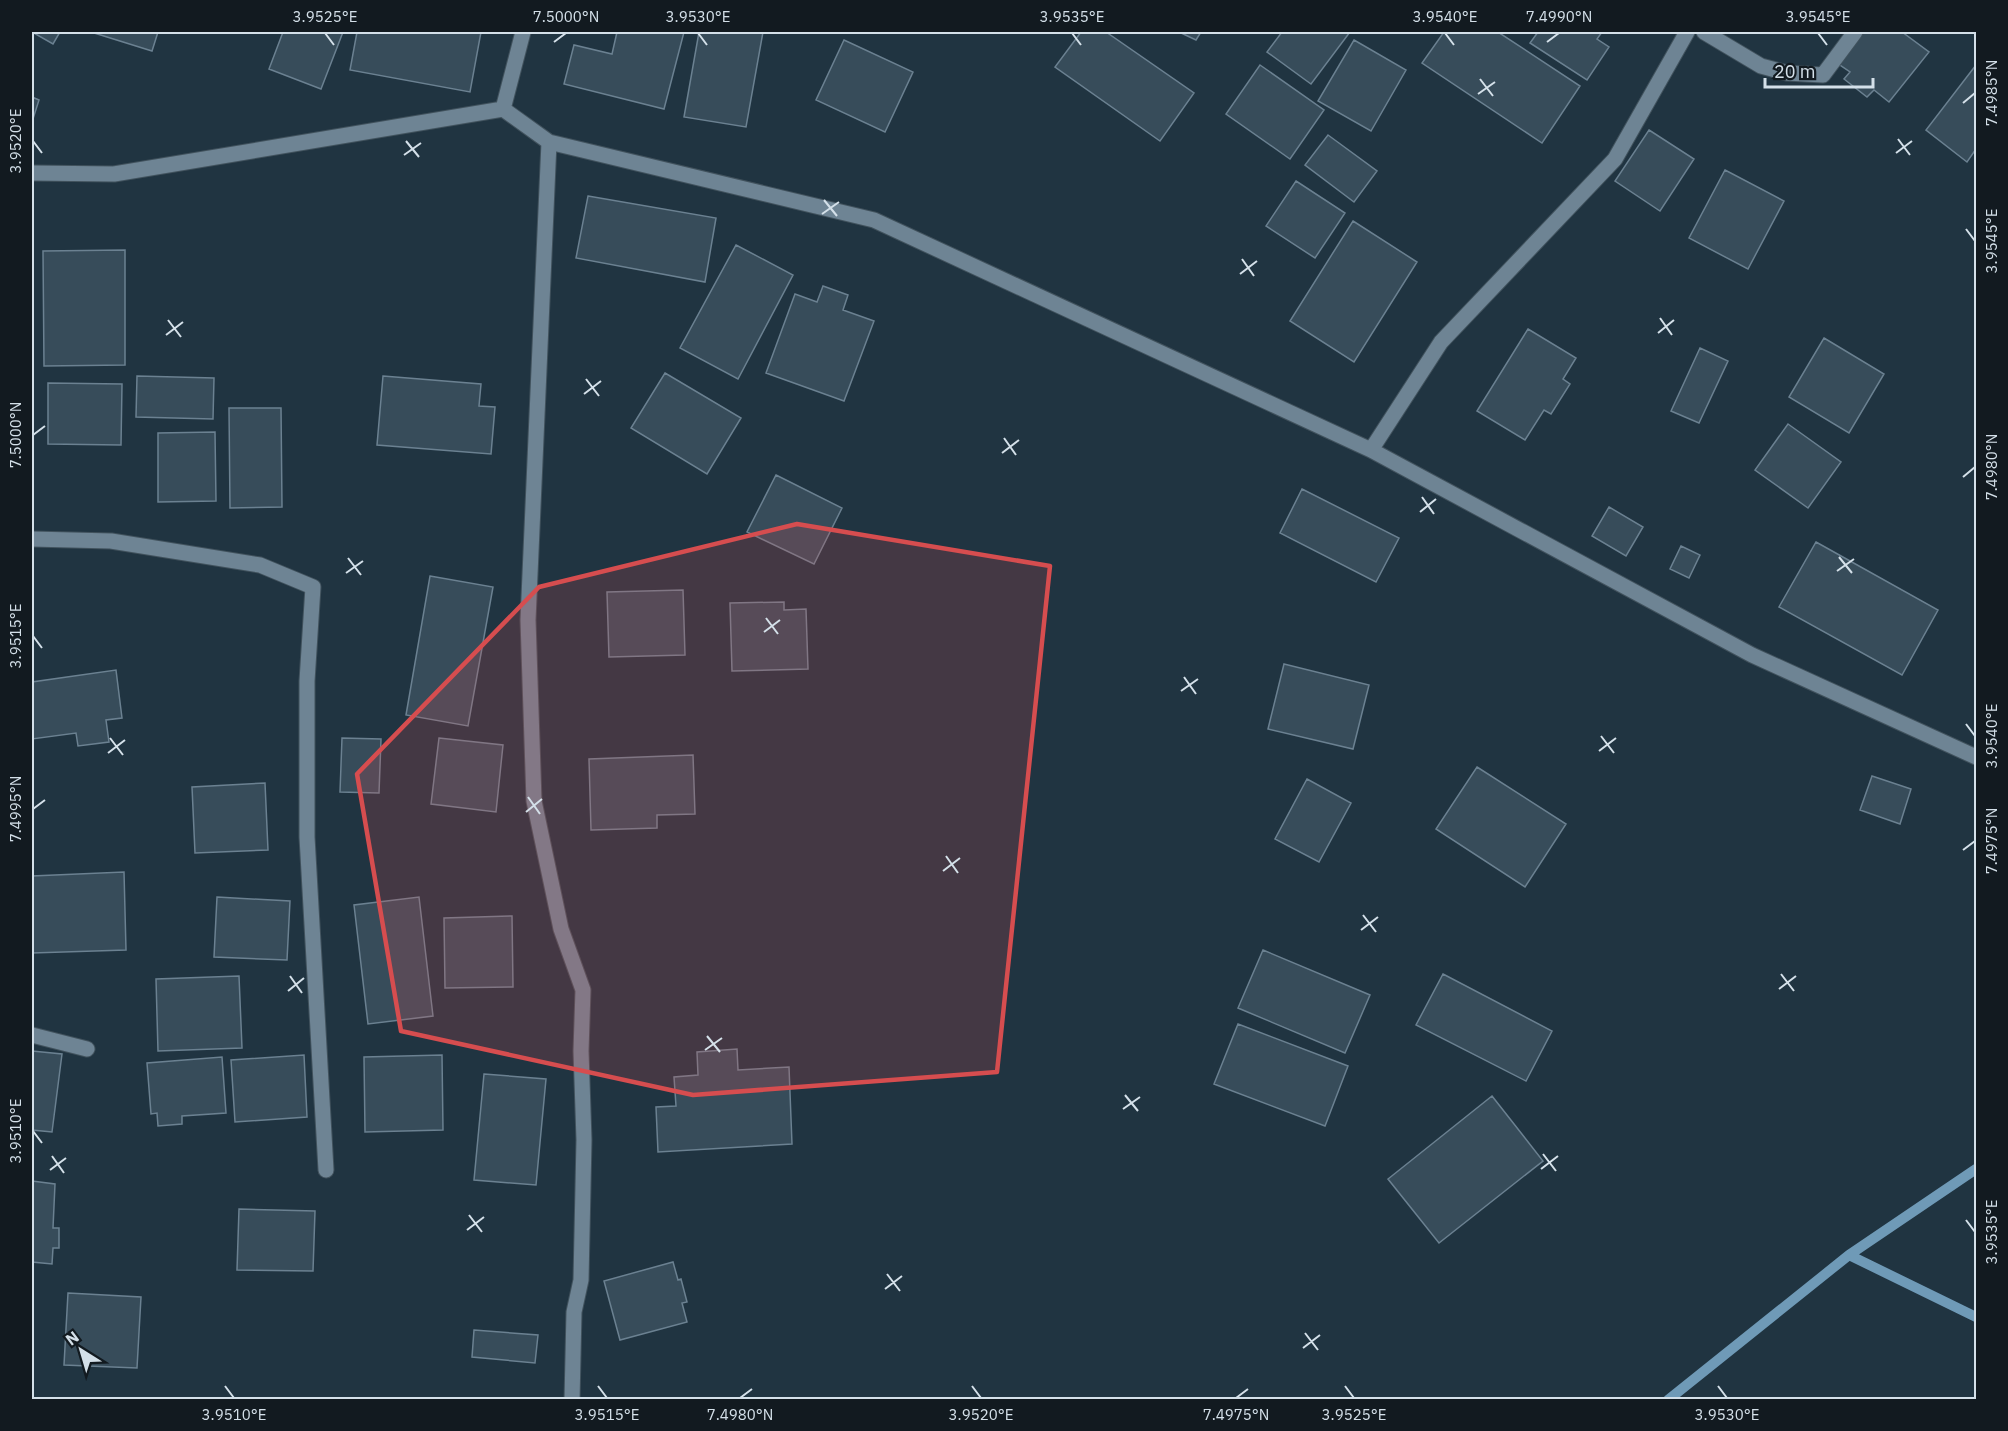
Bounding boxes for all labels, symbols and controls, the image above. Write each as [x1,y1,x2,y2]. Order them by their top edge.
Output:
text: 3.9525°E [293,7,357,26]
text: 7.5000°N [533,7,599,26]
text: 3.9530°E [666,7,730,26]
text: 3.9535°E [1040,7,1104,26]
text: 3.9540°E [1413,7,1477,26]
text: 7.4990°N [1526,7,1592,26]
text: 3.9545°E [1786,7,1850,26]
scale bar [1765,51,1873,89]
text: 20 m [1774,60,1816,83]
text: 7.4985°N [1982,60,2001,126]
text: 3.9520°E [6,109,25,173]
text: 3.9545°E [1982,209,2001,273]
text: 7.5000°N [6,402,25,468]
text: 7.4980°N [1982,434,2001,500]
text: 3.9515°E [6,604,25,668]
text: 3.9540°E [1982,704,2001,768]
text: 7.4995°N [6,776,25,842]
text: 7.4975°N [1982,808,2001,874]
text: 3.9510°E [6,1099,25,1163]
text: 3.9535°E [1982,1200,2001,1264]
north arrow [51,1320,111,1380]
text: N [61,1327,83,1349]
text: 3.9510°E [202,1405,266,1424]
text: 3.9515°E [575,1405,639,1424]
text: 7.4980°N [707,1405,773,1424]
text: 3.9520°E [949,1405,1013,1424]
text: 7.4975°N [1203,1405,1269,1424]
text: 3.9525°E [1322,1405,1386,1424]
text: 3.9530°E [1695,1405,1759,1424]

